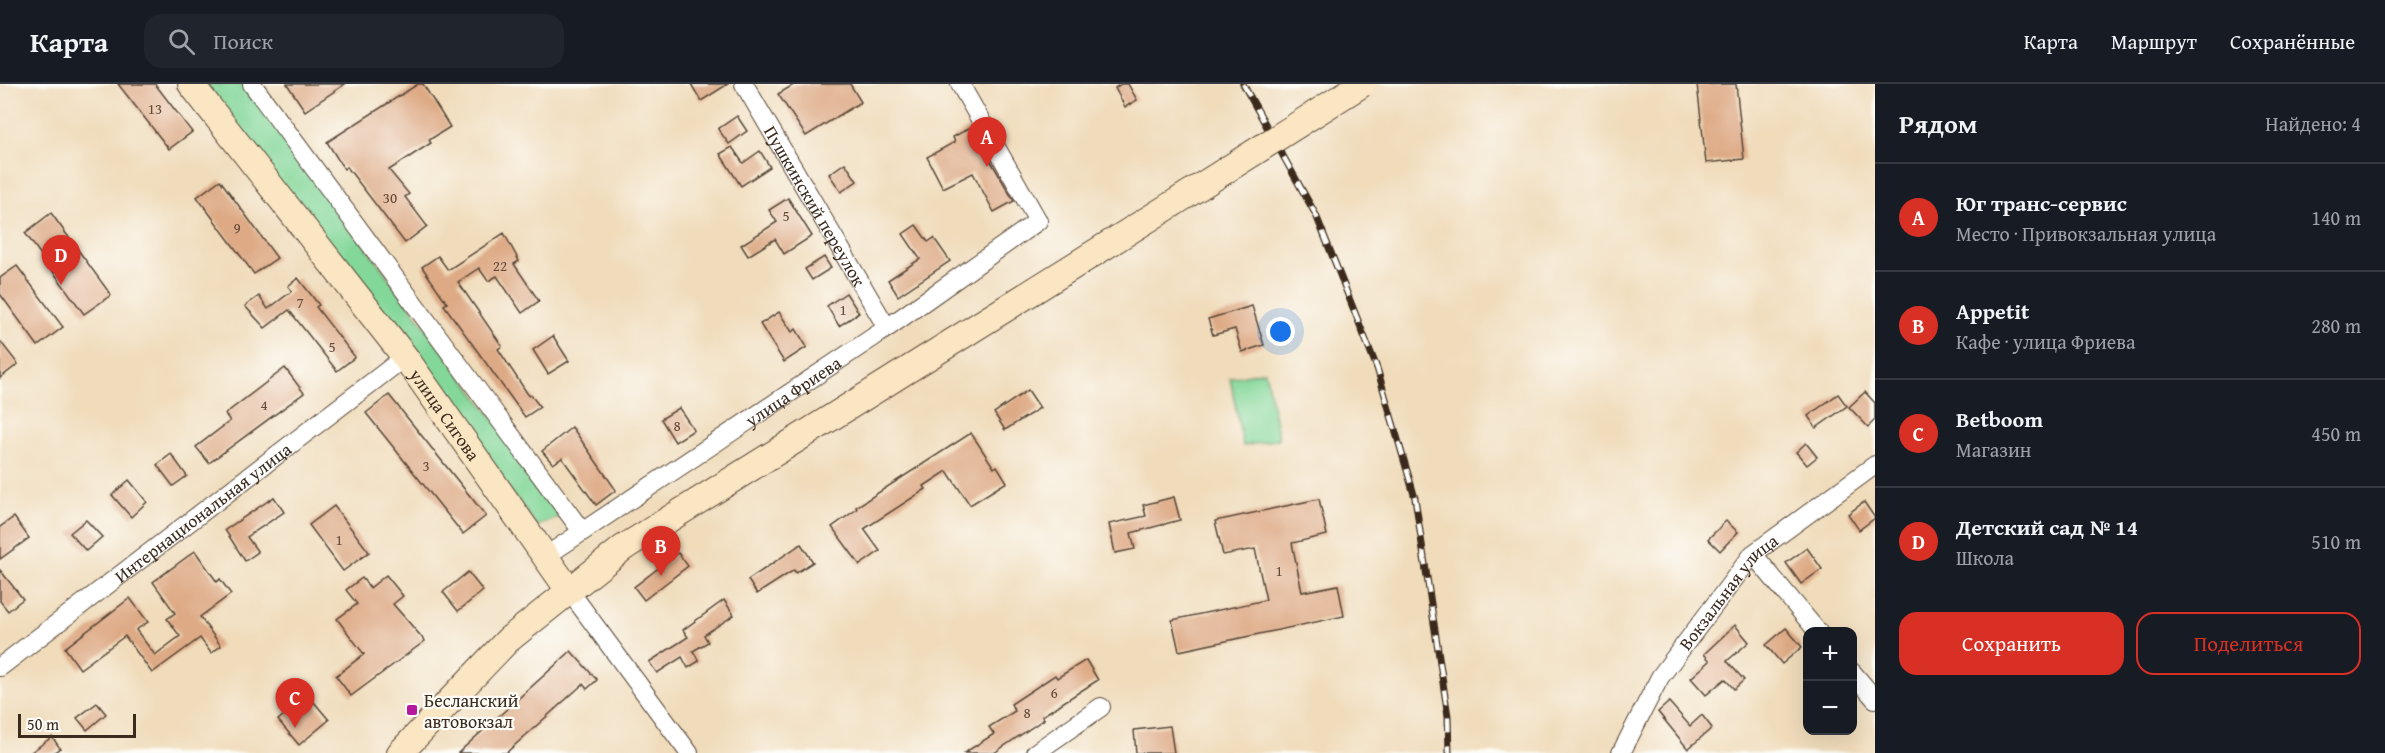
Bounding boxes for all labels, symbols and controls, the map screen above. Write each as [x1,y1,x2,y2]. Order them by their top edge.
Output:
search box [144,14,564,68]
text: Карта [30,21,108,62]
icon: search [165,25,198,58]
text: Поиск [213,25,273,57]
text: Карта [2024,26,2078,57]
text: Маршрут [2111,26,2197,57]
text: Сохранённые [2230,26,2355,57]
house number: 13 [148,98,162,119]
text: Рядом [1899,104,1977,143]
text: Найдено: 4 [2265,109,2361,138]
pin: A [968,118,1006,167]
street label: Пушкинский переулок [758,120,873,292]
house number: 30 [383,187,397,208]
text: Юг транс-сервис [1956,187,2127,219]
text: A [1912,203,1925,232]
text: 140 m [2311,203,2361,232]
house number: 5 [782,205,790,226]
house number: 9 [233,217,241,238]
text: Место · Привокзальная улица [1956,219,2216,248]
pin: D [42,236,80,285]
house number: 22 [493,255,507,276]
house number: 7 [296,292,304,313]
text: Appetit [1956,295,2029,327]
house number: 1 [839,299,847,320]
text: B [1912,311,1925,340]
text: 280 m [2311,311,2361,340]
your location [1266,317,1295,346]
text: Кафе · улица Фриева [1956,327,2135,356]
house number: 5 [328,336,336,357]
street label: улица Фриева [739,349,847,433]
street label: улица Сигова [403,362,487,466]
house number: 4 [260,394,268,415]
text: Betboom [1956,403,2043,435]
house number: 8 [673,415,681,436]
text: C [1913,419,1924,448]
text: 450 m [2311,419,2361,448]
street label: Интернациональная улица [108,435,297,589]
text: Магазин [1956,435,2031,464]
house number: 3 [422,455,430,476]
text: Детский сад № 14 [1956,511,2138,543]
pin: B [642,526,680,576]
street label: Вокзальная улица [1672,527,1784,655]
text: D [1912,527,1925,556]
text: 510 m [2311,527,2361,556]
house number: 1 [335,529,343,550]
text: Школа [1956,543,2014,572]
house number: 1 [1275,560,1283,581]
button: Сохранить [1899,612,2124,675]
button: Поделиться [2136,612,2361,675]
map controls [1803,627,1857,735]
button: + [1803,627,1857,681]
pin: C [276,678,314,728]
button: − [1803,681,1857,735]
house number: 6 [1050,682,1058,703]
place label: Бесланский автовокзал [424,687,519,735]
house number: 8 [1023,702,1031,723]
marker: Бесланский автовокзал [405,703,419,717]
scale bar [18,711,136,738]
text: 50 m [27,712,59,736]

